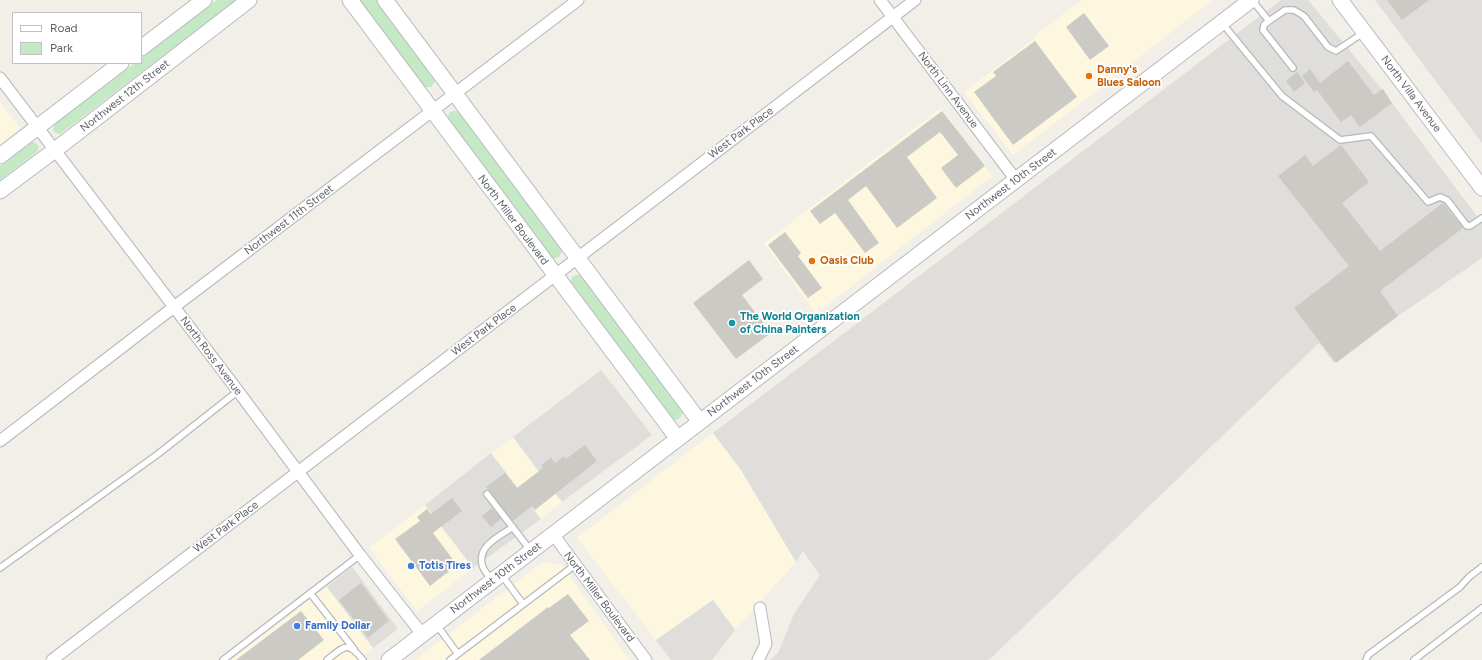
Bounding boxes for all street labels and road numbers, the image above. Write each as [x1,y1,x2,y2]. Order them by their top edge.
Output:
street label: North Linn Avenue [915,49,981,131]
street label: North Villa Avenue [1378,53,1444,135]
street label: Northwest 12th Street [78,57,172,135]
street label: West Park Place [706,104,776,162]
street label: Northwest 10th Street [963,145,1059,223]
street label: North Miller Boulevard [475,172,551,268]
street label: Northwest 11th Street [242,182,336,258]
street label: West Park Place [449,301,519,359]
street label: North Ross Avenue [177,314,245,398]
street label: Northwest 10th Street [705,342,801,420]
street label: West Park Place [191,498,261,556]
street label: Northwest 10th Street [448,539,544,617]
street label: North Miller Boulevard [561,549,637,645]

